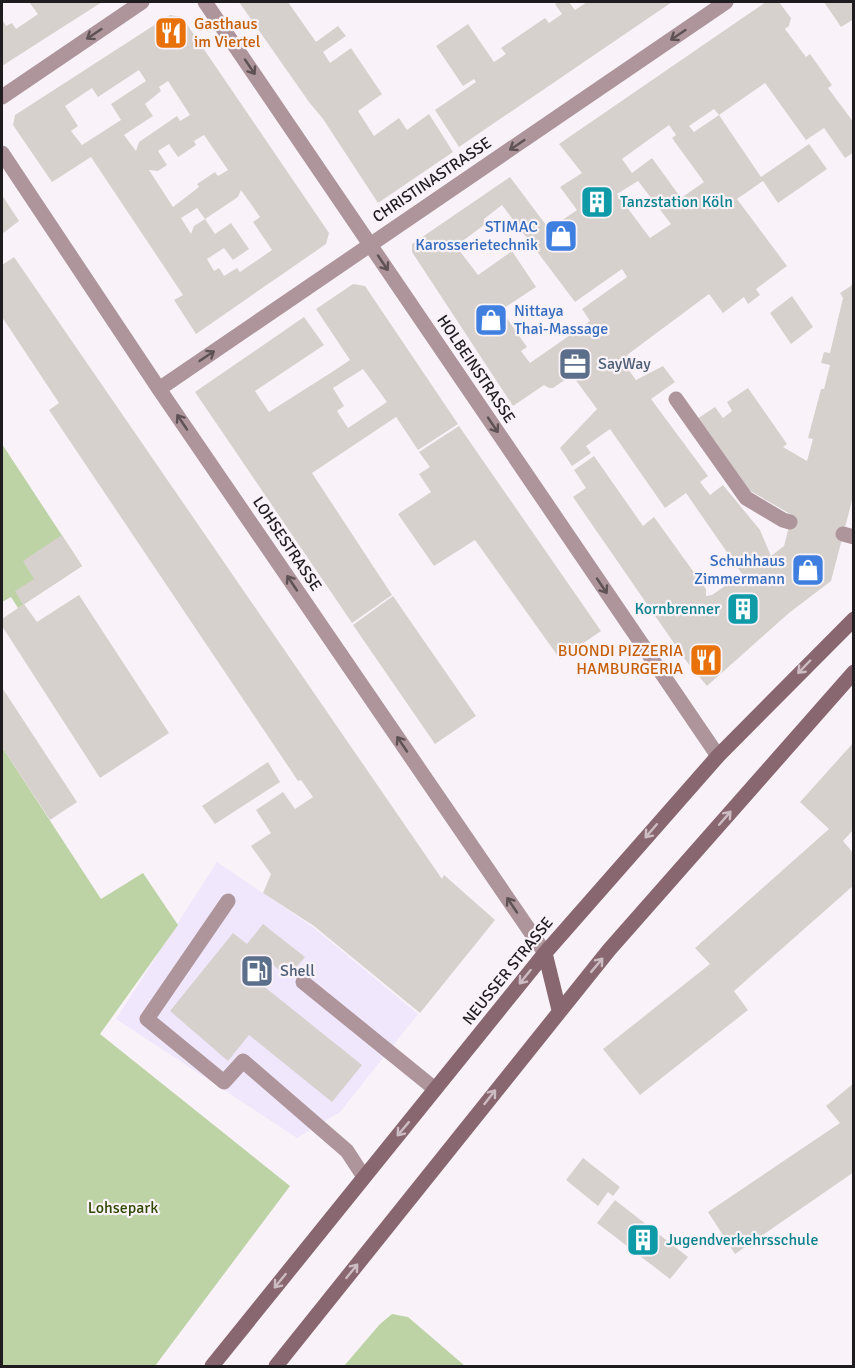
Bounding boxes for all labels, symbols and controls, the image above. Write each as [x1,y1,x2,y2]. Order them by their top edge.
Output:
place label: Gasthaus im Viertel [194,14,261,52]
restaurant icon: Gasthaus im Viertel [153,15,189,51]
one-way arrow [85,28,102,41]
one-way arrow [669,28,686,41]
one-way arrow [244,59,256,75]
street label: CHRISTINASTRASSE [369,133,495,227]
one-way arrow [508,138,525,151]
building icon: Tanzstation Köln [579,184,615,220]
place label: Tanzstation Köln [620,192,733,212]
place label: STIMAC Karosserietechnik [415,217,538,255]
shop icon: STIMAC Karosserietechnik [543,218,579,254]
one-way arrow [377,255,389,271]
place label: Nittaya Thai-Massage [514,301,608,339]
shop icon: Nittaya Thai-Massage [473,302,509,338]
street label: HOLBEINSTRASSE [432,311,520,427]
office icon: SayWay [557,346,593,382]
one-way arrow [199,350,215,362]
place label: SayWay [598,354,651,374]
one-way arrow [176,414,188,431]
one-way arrow [486,416,499,433]
street label: LOHSESTRASSE [248,493,326,595]
place label: Schuhhaus Zimmermann [694,551,785,589]
shop icon: Schuhhaus Zimmermann [790,552,826,588]
one-way arrow [286,575,298,592]
one-way arrow [596,577,608,594]
building icon: Kornbrenner [725,591,761,627]
place label: Kornbrenner [634,599,720,619]
place label: BUONDI PIZZERIA HAMBURGERIA [558,641,683,679]
restaurant icon: BUONDI PIZZERIA HAMBURGERIA [688,642,724,678]
one-way arrow [797,660,812,675]
one-way arrow [396,736,408,752]
one-way arrow [718,811,732,826]
one-way arrow [644,823,658,838]
one-way arrow [506,897,518,913]
street label: NEUSSER STRASSE [458,913,558,1029]
fuel station icon: Shell [239,953,275,989]
one-way arrow [590,957,603,973]
place label: Shell [280,961,315,981]
one-way arrow [519,969,532,985]
one-way arrow [484,1090,497,1106]
one-way arrow [396,1121,409,1137]
park label: Lohsepark [88,1198,158,1218]
building icon: Jugendverkehrsschule [625,1222,661,1258]
place label: Jugendverkehrsschule [666,1230,818,1250]
one-way arrow [345,1264,358,1280]
one-way arrow [274,1273,287,1289]

